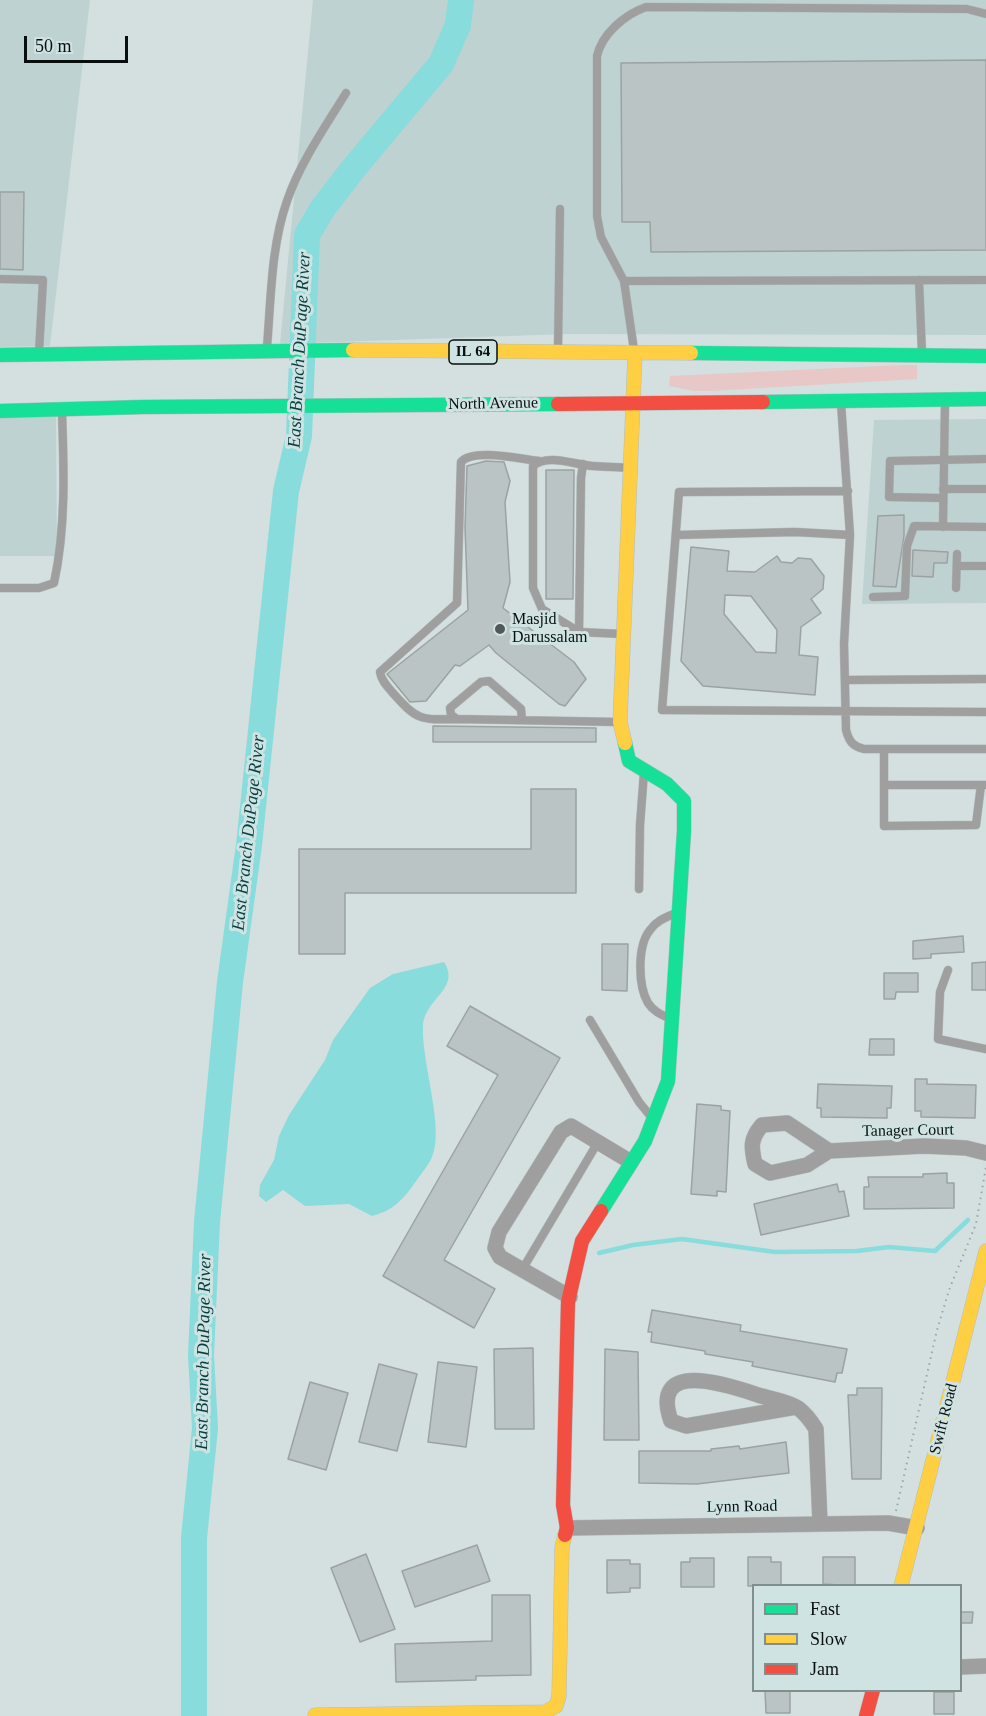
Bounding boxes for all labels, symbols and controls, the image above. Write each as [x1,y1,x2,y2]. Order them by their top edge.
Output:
scale bar [27,24,130,62]
text: 50 m [35,36,72,56]
water label: East Branch DuPage River [284,251,316,449]
road number: IL 64 [449,340,497,364]
street label: North Avenue [448,394,538,414]
place label: Masjid Darussalam [512,610,588,648]
marker: Masjid Darussalam [493,622,507,636]
water label: East Branch DuPage River [228,734,270,932]
street label: Tanager Court [862,1121,954,1141]
water label: East Branch DuPage River [191,1254,217,1450]
street label: Swift Road [926,1382,962,1456]
street label: Lynn Road [707,1497,777,1517]
legend [752,1584,962,1692]
text: Fast [810,1599,840,1619]
text: Slow [810,1629,847,1649]
text: Jam [810,1659,839,1679]

